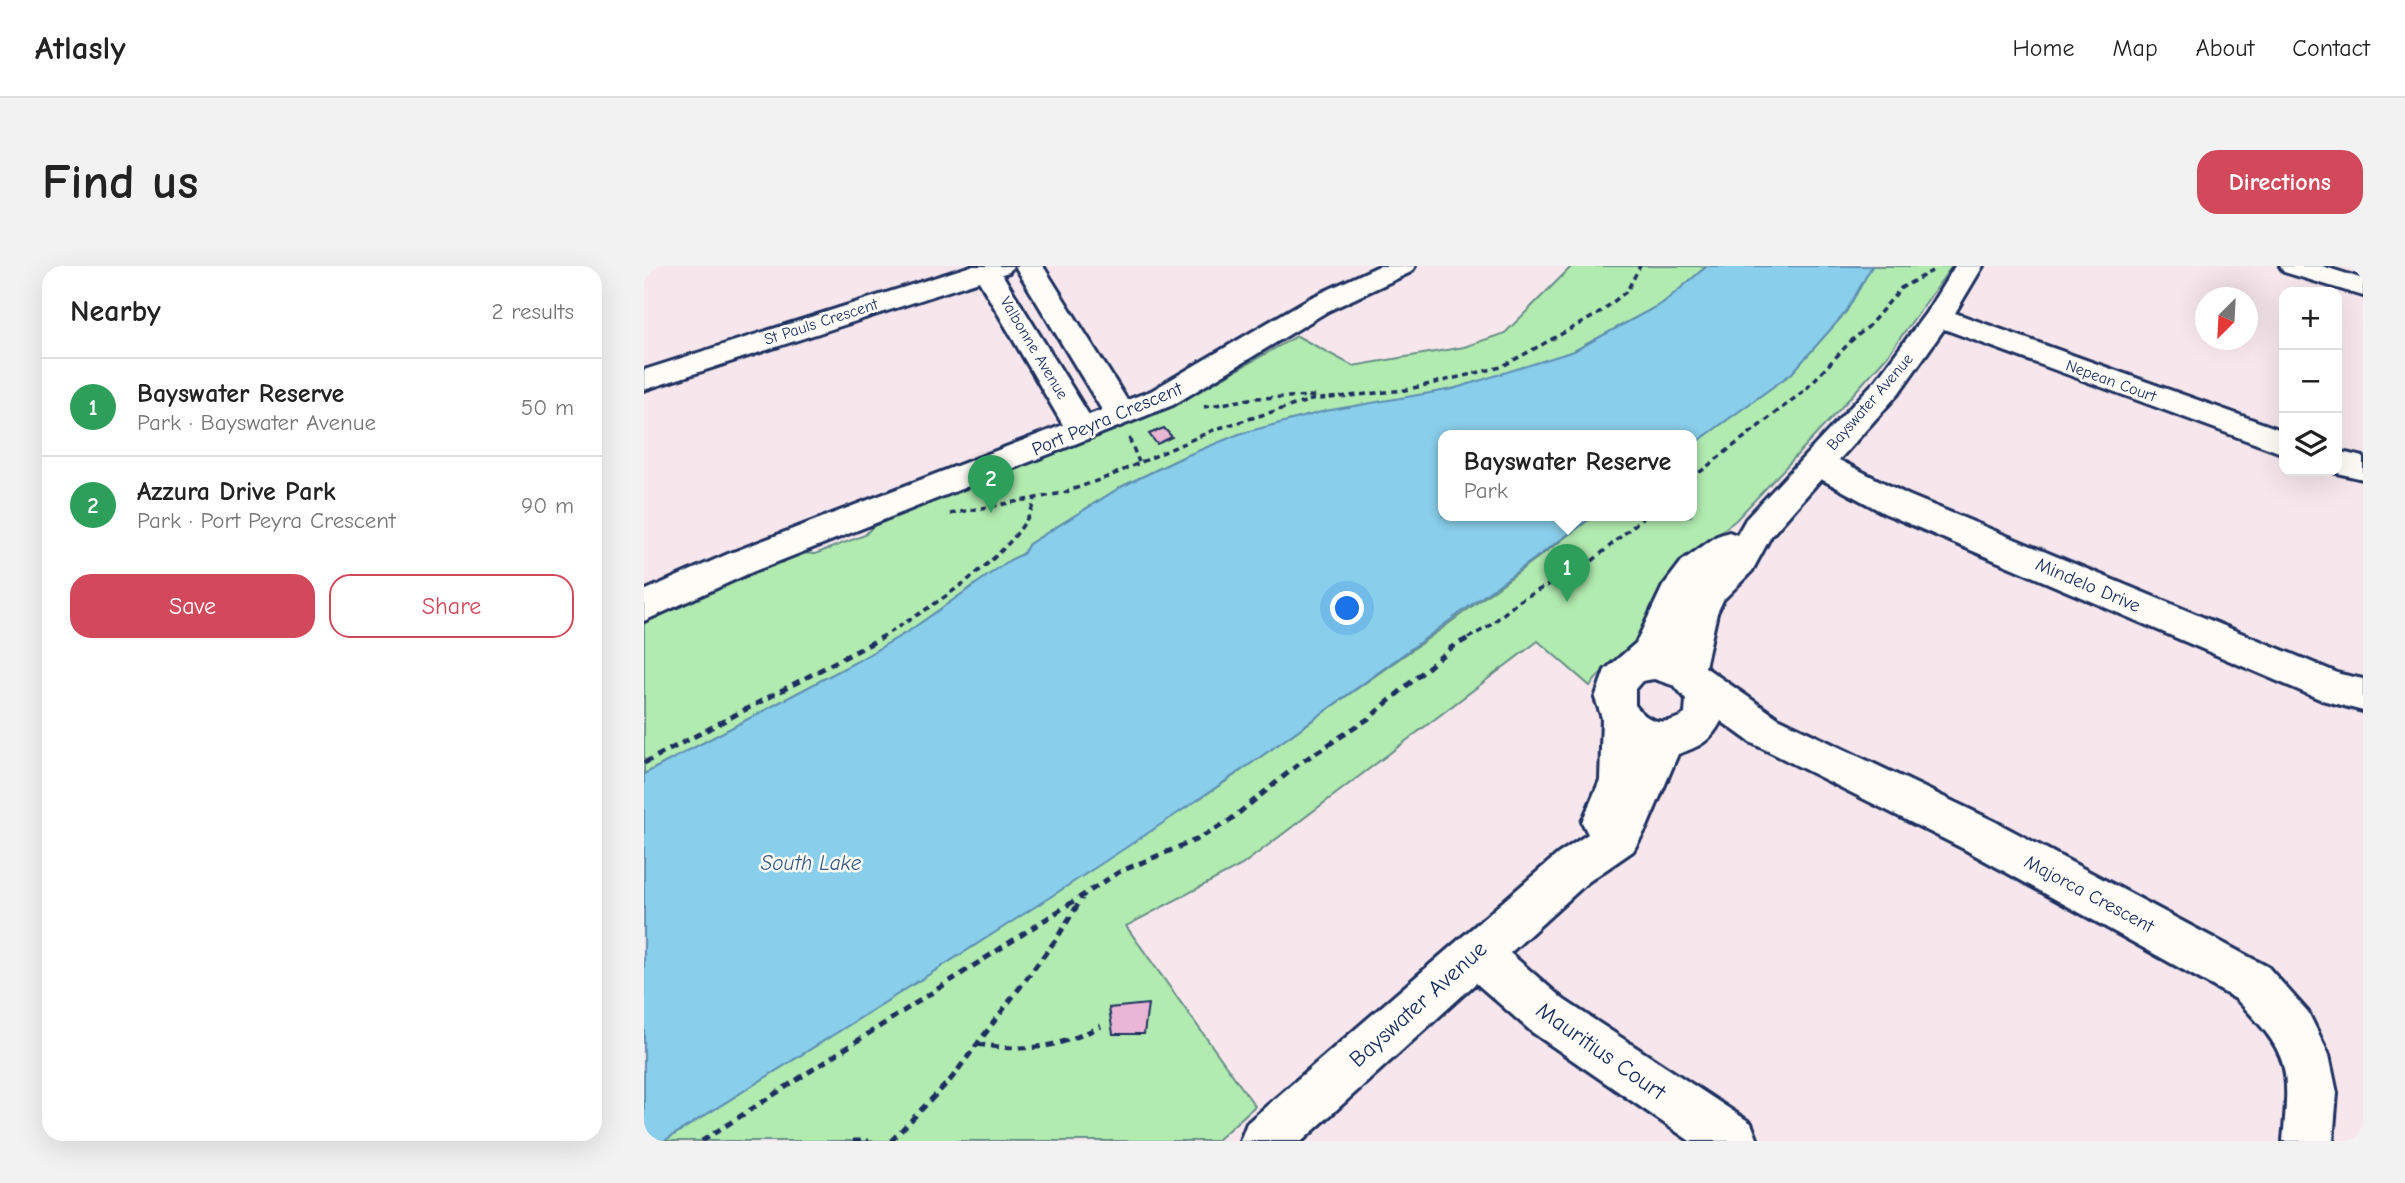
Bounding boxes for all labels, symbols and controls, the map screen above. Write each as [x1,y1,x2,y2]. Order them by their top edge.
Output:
text: Atlasly [35,29,126,67]
text: Home [2013,34,2074,62]
text: Map [2112,34,2158,62]
text: About [2196,34,2254,62]
text: Contact [2292,34,2370,62]
button: Directions [2197,150,2363,214]
text: Find us [42,154,198,210]
north arrow [2195,287,2258,350]
map controls [2279,287,2342,476]
button: + [2279,287,2342,350]
text: Nearby [70,294,161,329]
street label: Valbonne Avenue [996,294,1072,402]
street label: St Pauls Crescent [762,295,881,349]
text: 2 results [492,298,574,325]
street label: Bayswater Avenue [1823,350,1917,454]
button: − [2279,350,2342,413]
street label: Nepean Court [2063,356,2159,406]
street label: Port Peyra Crescent [1028,377,1186,461]
text: Bayswater Reserve [137,379,344,409]
text: 1 [88,394,98,421]
text: 50 m [521,394,574,421]
text: Park · Bayswater Avenue [137,409,376,436]
button: layers [2279,413,2342,476]
popup [1438,430,1697,521]
text: Bayswater Reserve [1464,447,1671,477]
pin: 2 [968,455,1014,513]
text: Azzura Drive Park [137,477,336,507]
text: Park [1464,477,1508,504]
text: 2 [87,492,99,519]
text: 90 m [521,492,574,519]
text: Park · Port Peyra Crescent [137,507,396,534]
pin: 1 [1544,544,1590,602]
street label: Mindelo Drive [2032,553,2144,617]
button: Save [70,574,315,638]
button: Share [329,574,574,638]
your location [1330,591,1364,625]
water label: South Lake [761,851,862,875]
street label: Majorca Crescent [2021,851,2158,938]
street label: Bayswater Avenue [1344,935,1492,1073]
street label: Mauritius Court [1531,996,1672,1106]

